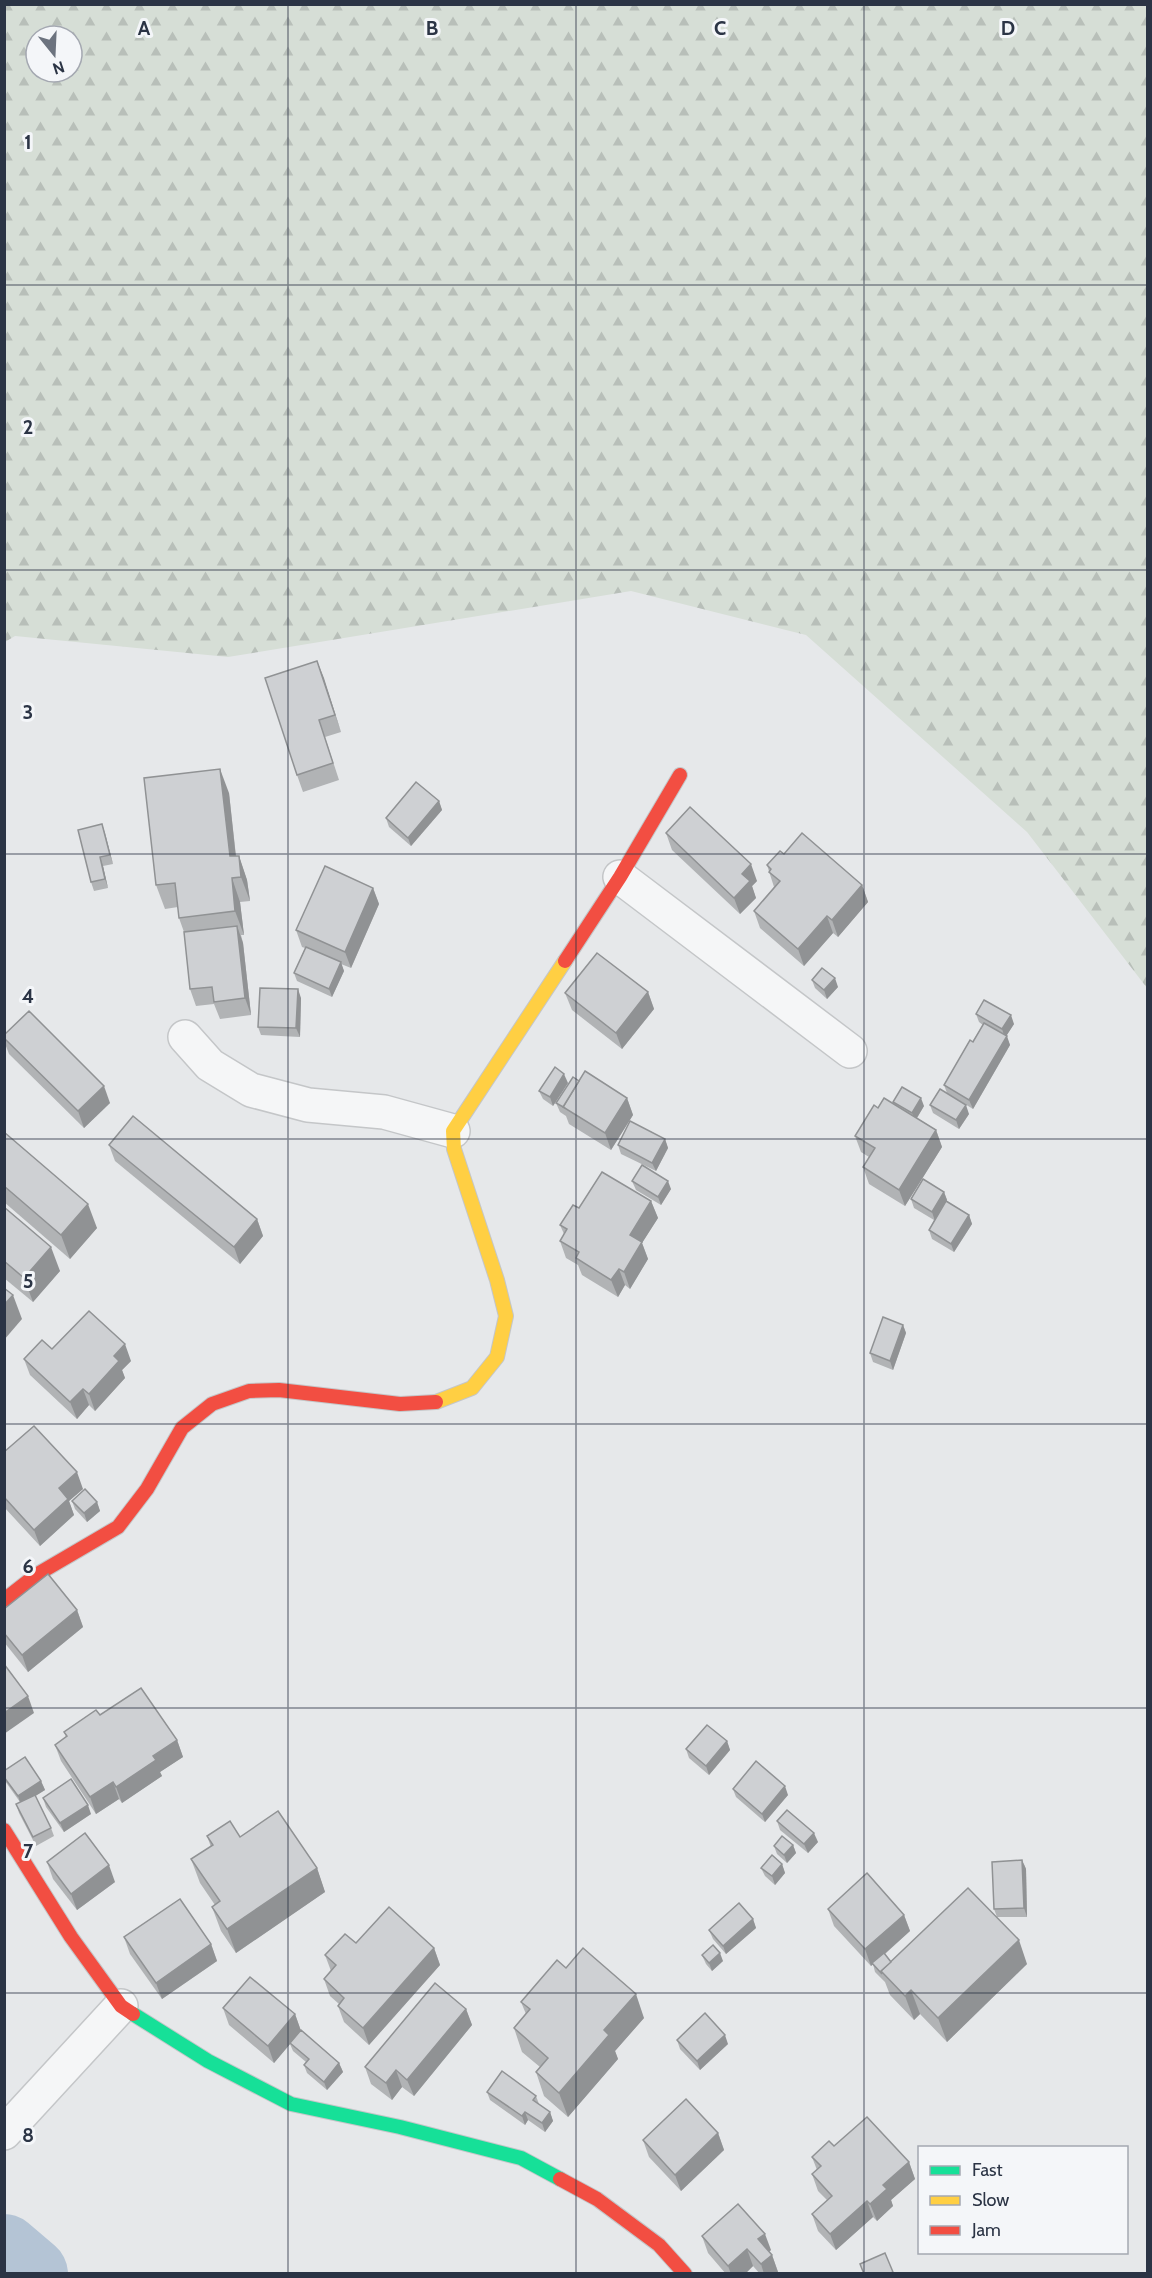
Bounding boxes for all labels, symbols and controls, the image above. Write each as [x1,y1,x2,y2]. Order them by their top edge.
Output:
text: A [138,16,151,40]
text: B [426,16,438,40]
text: C [714,16,726,40]
text: D [1001,16,1015,40]
north arrow [24,24,84,84]
text: N [50,57,67,79]
text: 1 [24,130,32,154]
text: 2 [23,415,33,439]
text: 3 [23,700,33,724]
text: 4 [22,984,34,1008]
text: 5 [23,1269,33,1293]
text: 6 [22,1554,34,1578]
text: 7 [23,1839,34,1863]
text: 8 [22,2123,34,2147]
legend [918,2146,1128,2254]
text: Fast [972,2159,1003,2181]
text: Slow [972,2189,1009,2211]
text: Jam [971,2219,1001,2241]

